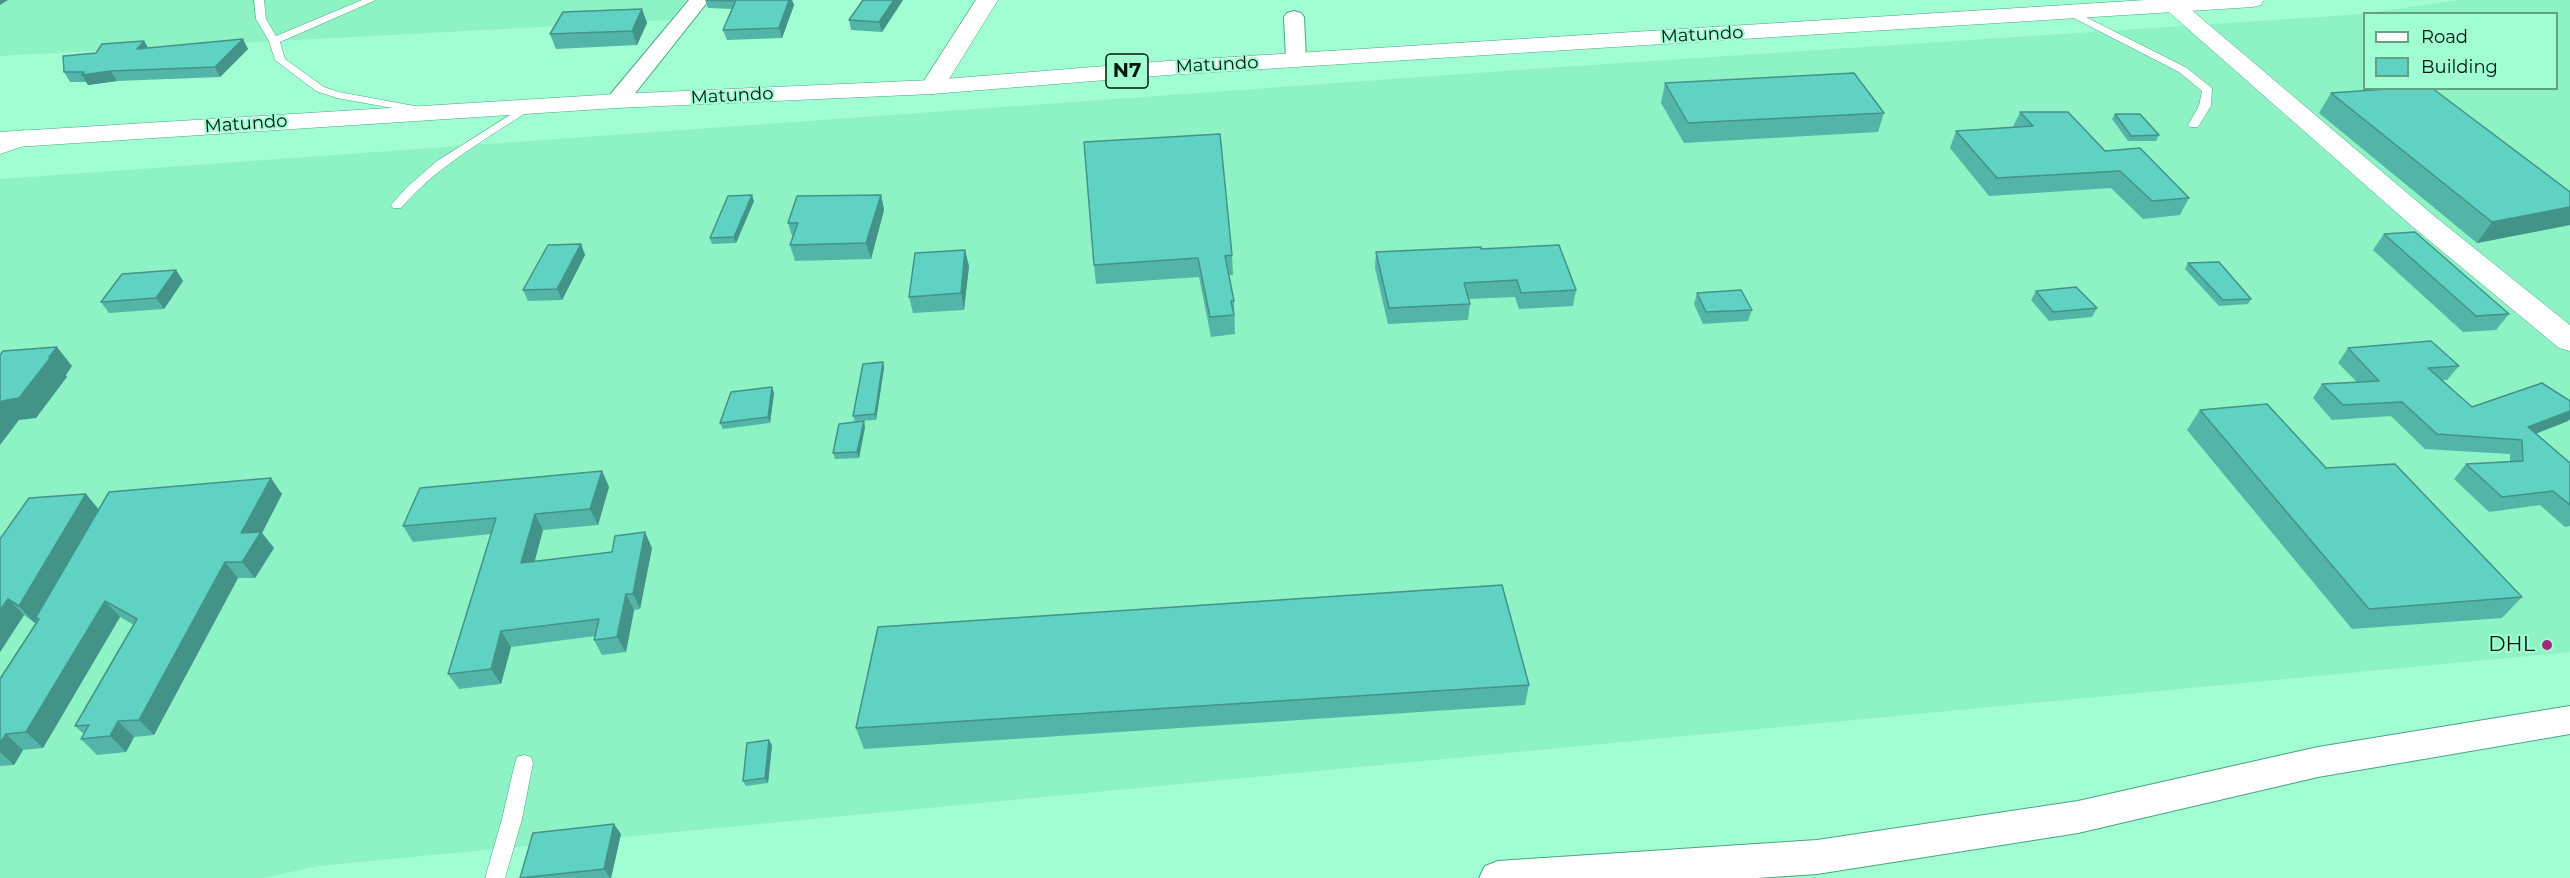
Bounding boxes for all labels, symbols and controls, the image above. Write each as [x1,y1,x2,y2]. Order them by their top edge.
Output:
legend [2363,12,2558,90]
street label: Matundo [1660,22,1744,48]
text: Road [2421,26,2468,48]
street label: Matundo [1175,52,1259,78]
road number: N7 [1106,54,1148,88]
text: Building [2421,56,2498,78]
street label: Matundo [690,83,774,109]
street label: Matundo [204,110,288,138]
place label: DHL [2488,632,2535,658]
marker: DHL [2540,638,2554,652]

